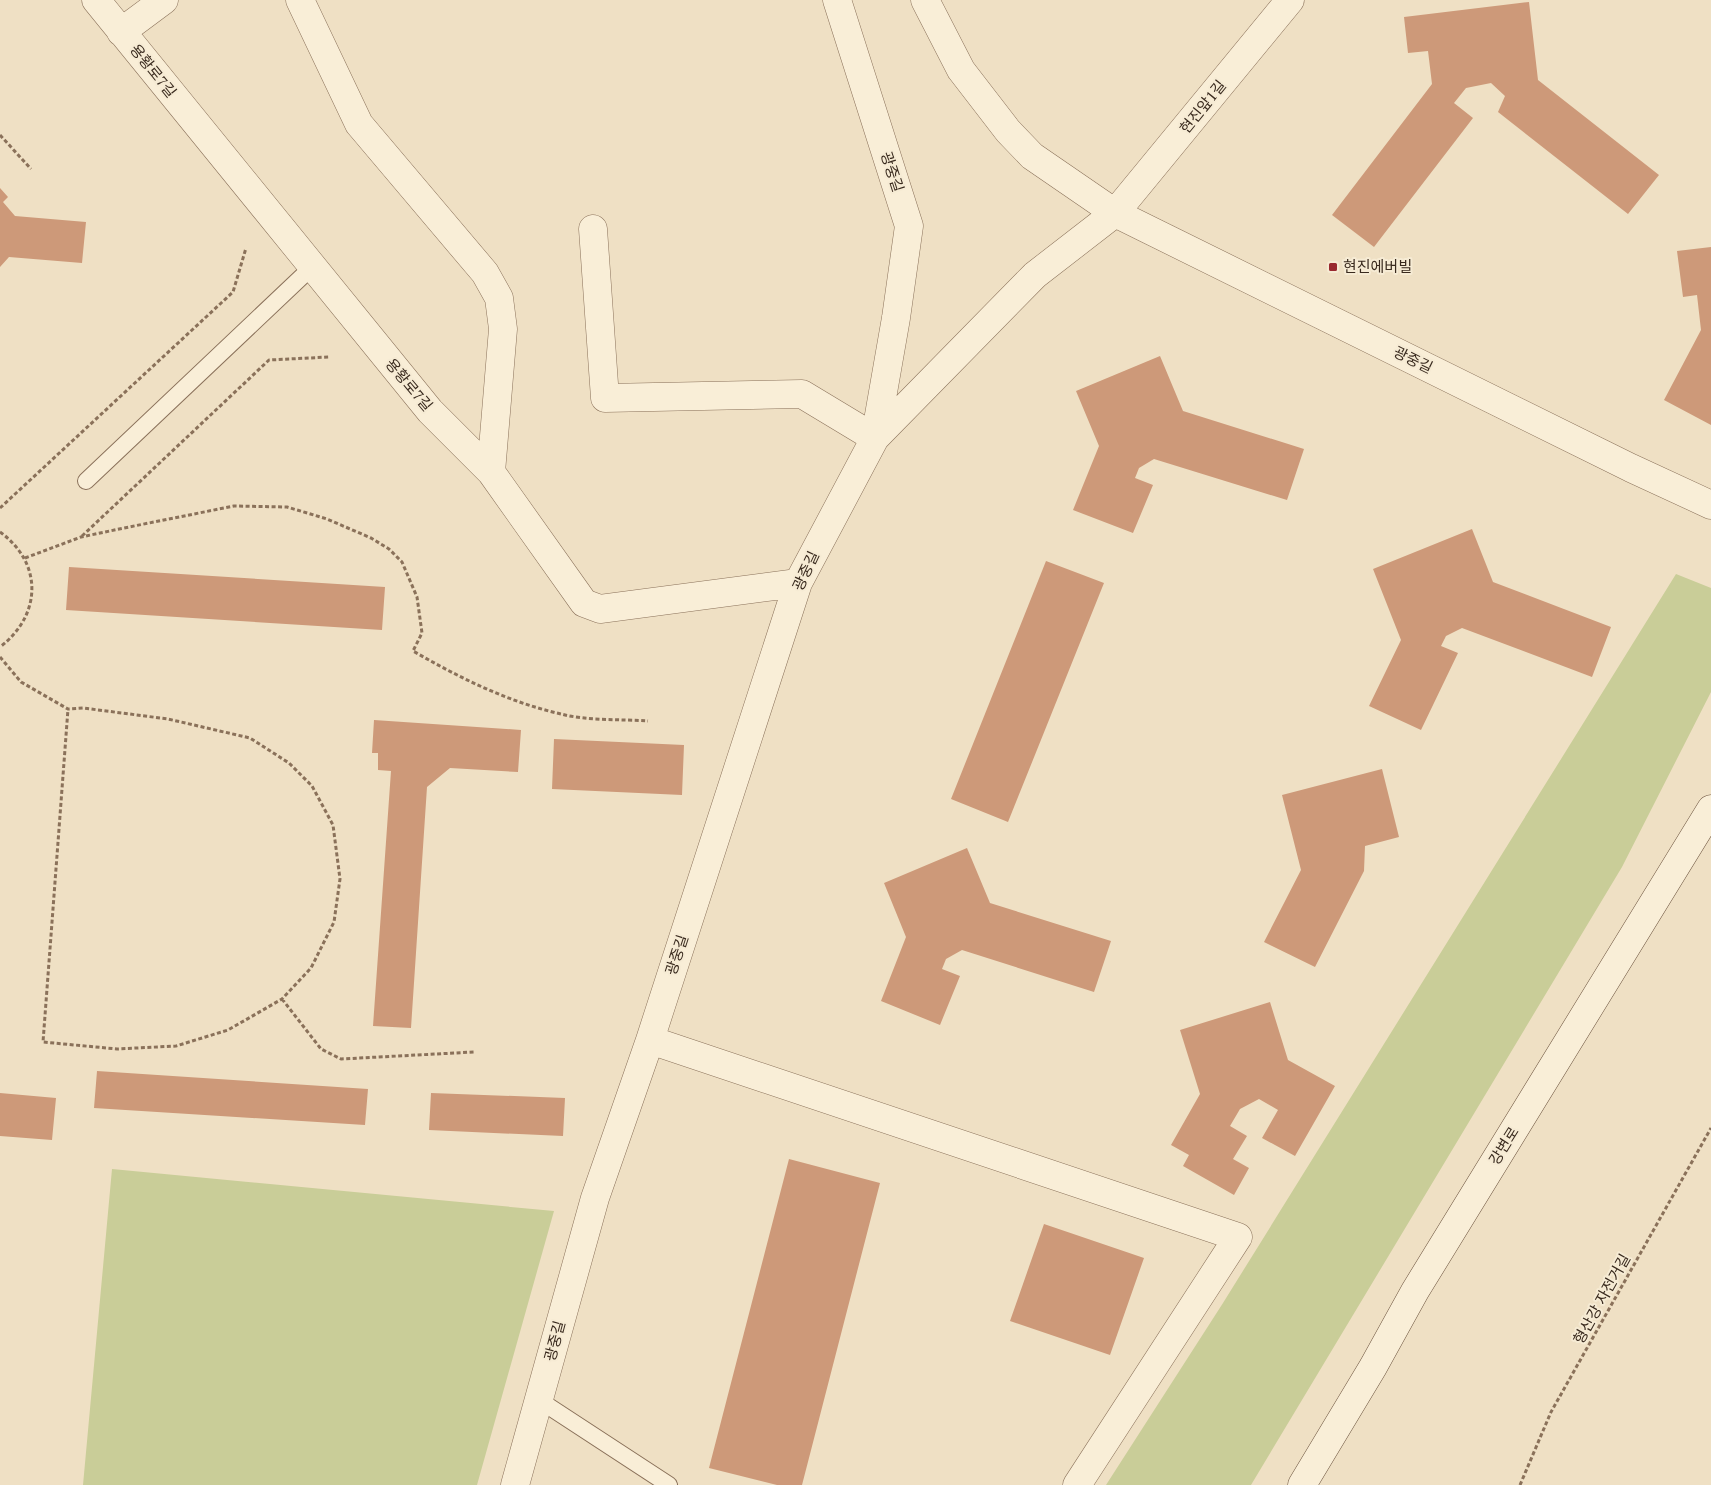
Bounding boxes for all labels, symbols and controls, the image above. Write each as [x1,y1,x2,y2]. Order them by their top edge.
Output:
street label: 용황로7길 [126,40,181,101]
street label: 현진앞1길 [1175,76,1230,137]
street label: 광중길 [877,149,909,194]
place label: 현진에버빌 [1343,256,1412,276]
marker: 현진에버빌 [1327,261,1339,273]
street label: 광중길 [1390,341,1436,377]
street label: 용황로7길 [382,354,438,415]
street label: 광중길 [787,548,823,594]
street label: 광중길 [660,932,692,977]
street label: 강변로 [1484,1123,1523,1168]
street label: 형산강 자전거길 [1568,1250,1634,1347]
street label: 광중길 [539,1318,569,1363]

